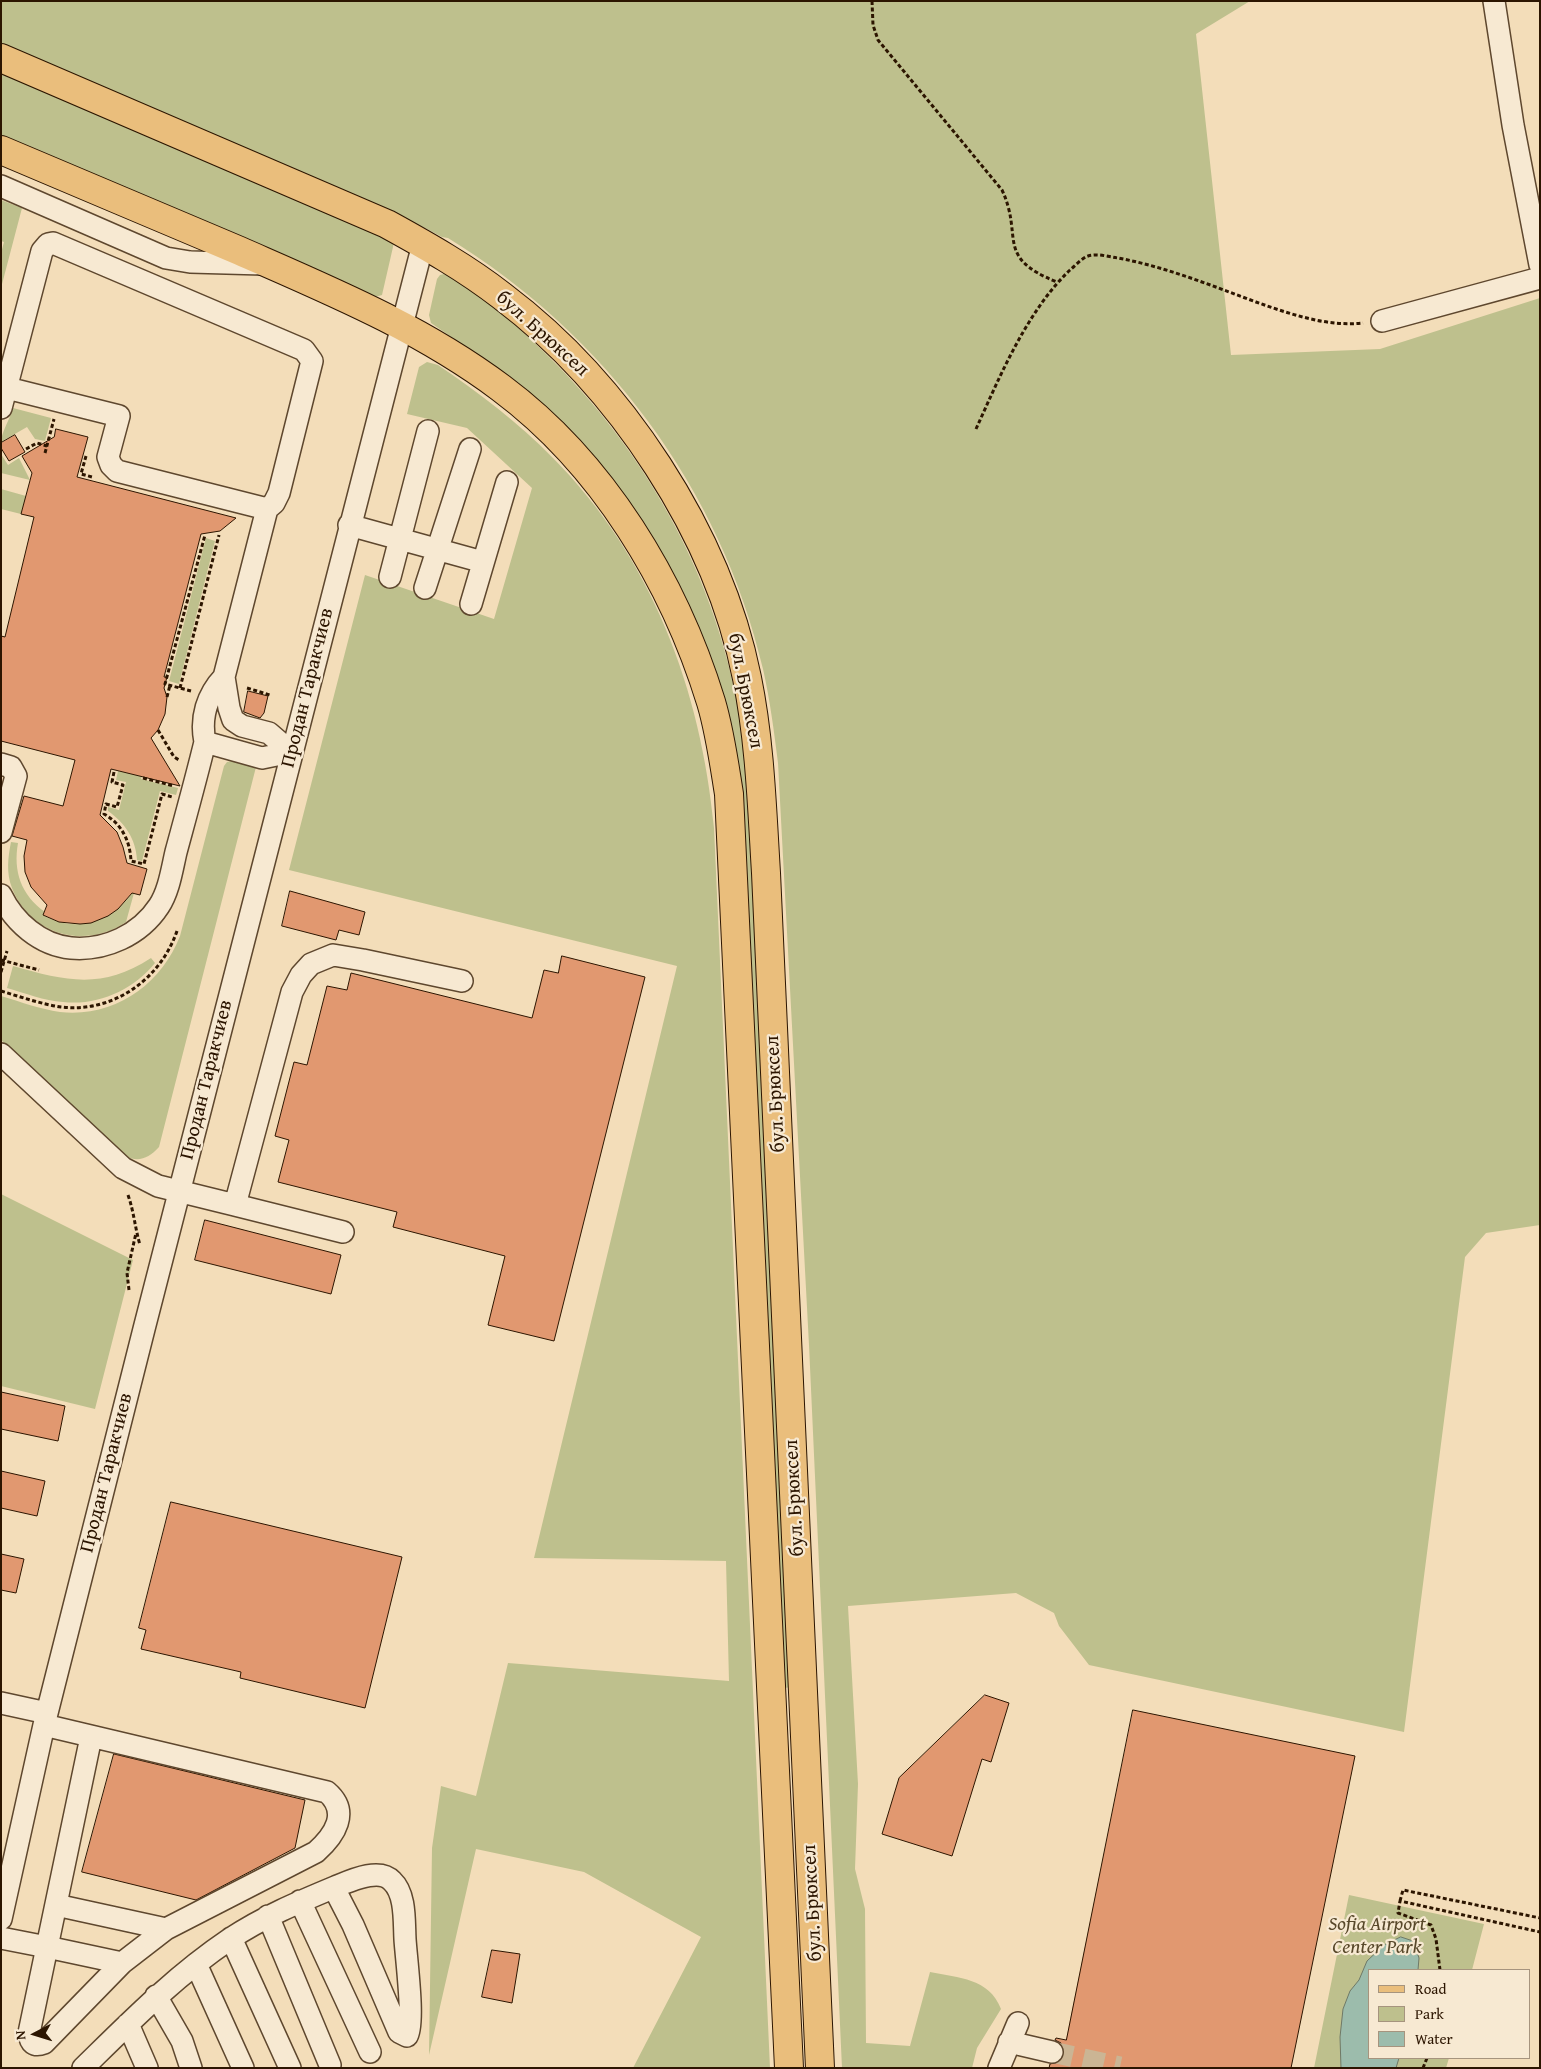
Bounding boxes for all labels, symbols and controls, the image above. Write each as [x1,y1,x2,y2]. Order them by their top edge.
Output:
street label: бул. Брюксел [490,286,594,382]
street label: Продан Таракчиев [277,606,339,770]
street label: бул. Брюксел [722,631,768,751]
street label: Продан Таракчиев [176,998,238,1162]
street label: бул. Брюксел [761,1035,791,1153]
street label: Продан Таракчиев [76,1391,138,1555]
street label: бул. Брюксел [780,1439,810,1557]
street label: бул. Брюксел [798,1844,828,1962]
park label: Sofia Airport Center Park [1328,1913,1426,1960]
legend [1368,1969,1531,2059]
text: Road [1415,1978,1446,1999]
text: Park [1415,2003,1444,2024]
north arrow [10,2009,60,2059]
text: Water [1415,2028,1453,2049]
text: N [10,2030,30,2041]

